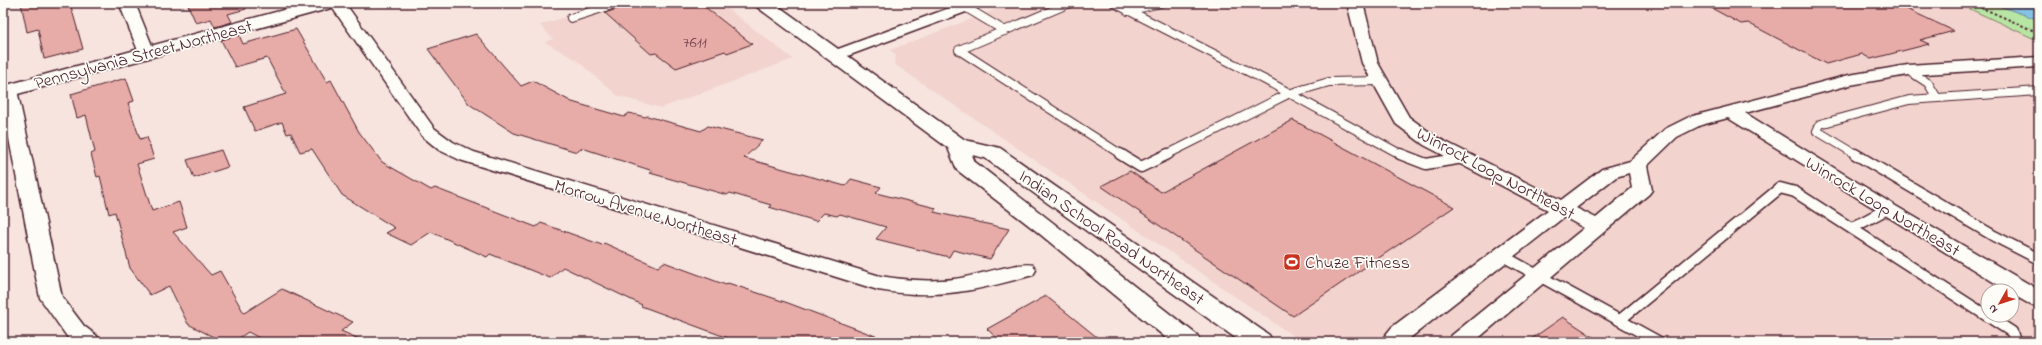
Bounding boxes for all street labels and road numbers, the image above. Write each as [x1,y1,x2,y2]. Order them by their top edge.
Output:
street label: Pennsylvania Street Northeast [32,14,255,98]
street label: Winrock Loop Northeast [1411,122,1579,228]
street label: Winrock Loop Northeast [1800,151,1964,264]
street label: Indian School Road Northeast [1013,164,1209,313]
street label: Morrow Avenue Northeast [551,174,740,254]

